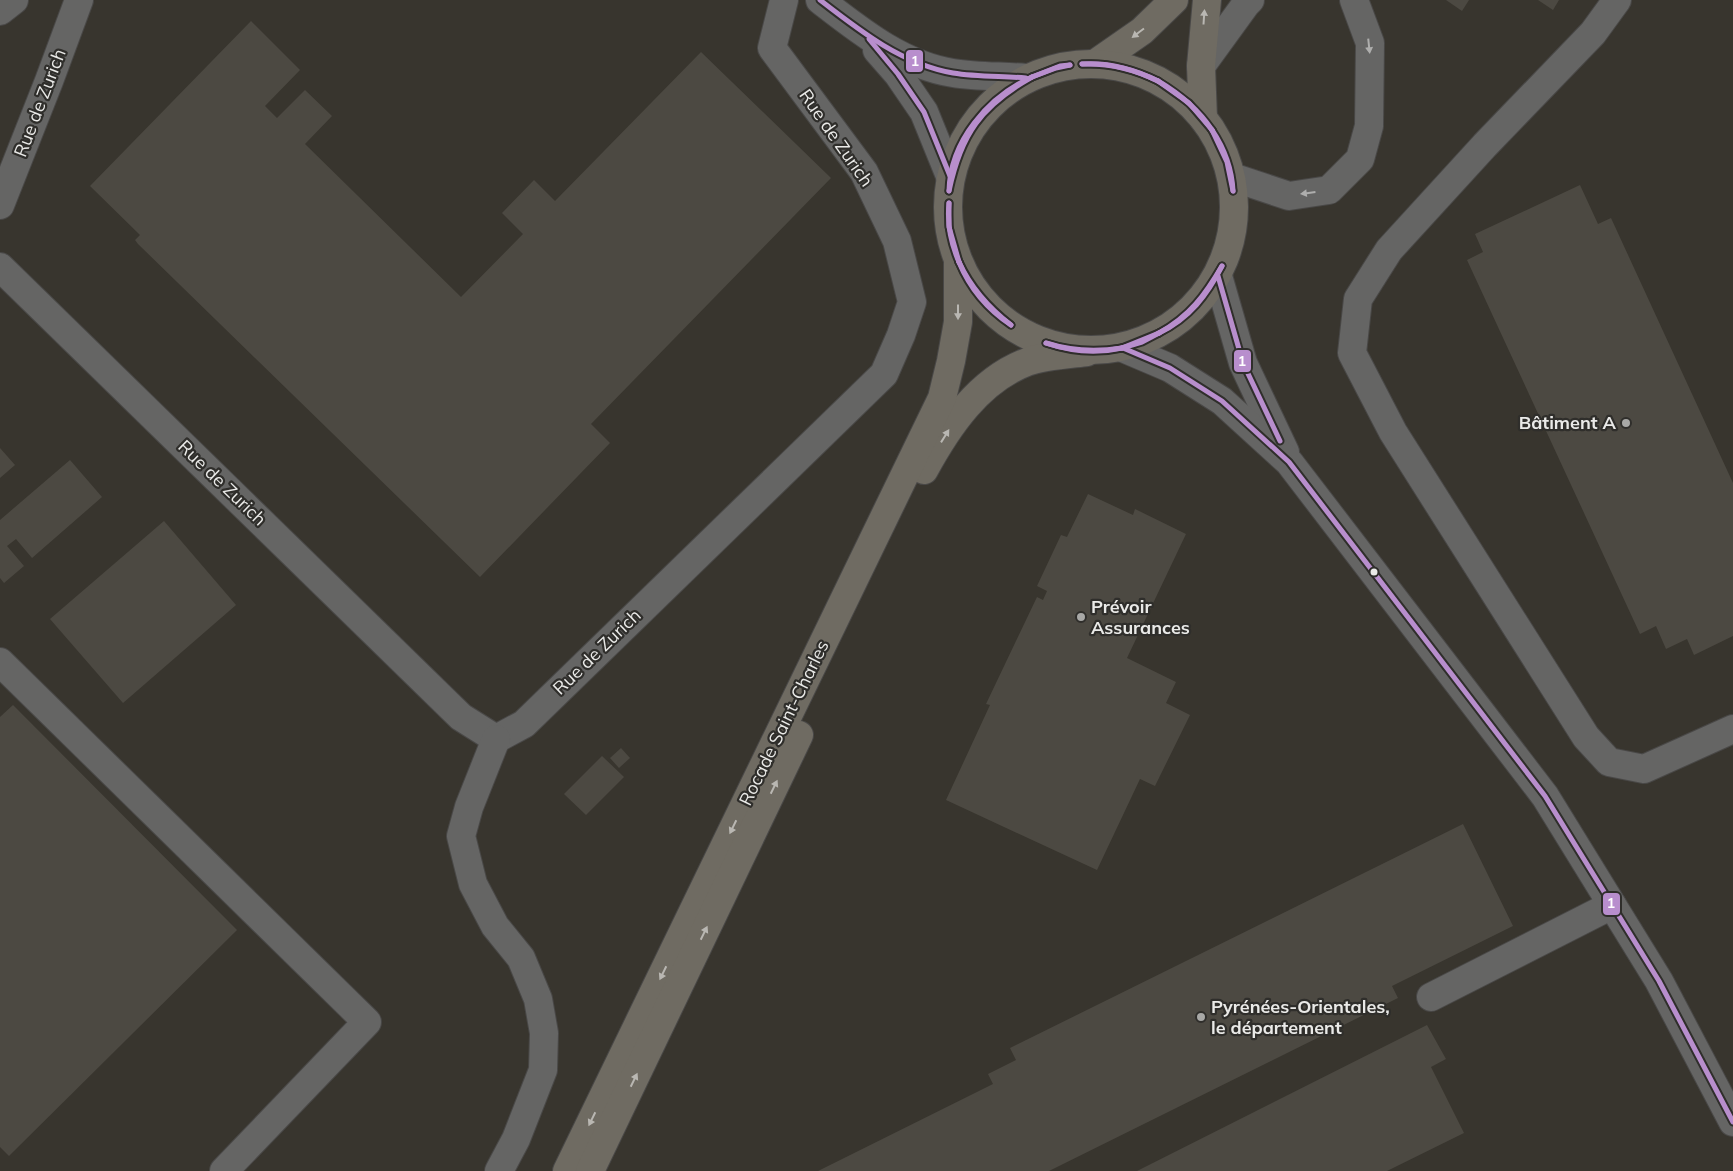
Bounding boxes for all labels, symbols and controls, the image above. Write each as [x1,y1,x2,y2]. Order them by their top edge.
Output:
one-way arrow [1201,8,1209,24]
one-way arrow [1132,28,1145,38]
one-way arrow [1365,38,1373,54]
street label: Rue de Zurich [8,46,71,160]
line badge: 1 [905,49,924,73]
text: 1 [911,52,919,70]
street label: Rue de Zurich [794,84,878,191]
one-way arrow [1300,189,1316,197]
one-way arrow [954,304,962,320]
line badge: 1 [1233,349,1252,373]
text: 1 [1238,352,1246,370]
place label: Bâtiment A [1519,411,1616,434]
marker: Bâtiment A [1620,417,1632,429]
one-way arrow [941,430,950,443]
street label: Rue de Zurich [173,435,271,530]
unlabelled marker [1369,567,1379,577]
place label: Prévoir Assurances [1091,595,1190,639]
street label: Rue de Zurich [548,604,646,699]
marker: Prévoir Assurances [1075,611,1087,623]
street label: Rocade Saint-Charles [733,636,834,809]
one-way arrow [771,780,779,794]
one-way arrow [729,820,737,834]
line badge: 1 [1602,892,1621,916]
text: 1 [1607,894,1615,912]
one-way arrow [700,926,708,940]
one-way arrow [658,966,666,980]
place label: Pyrénées-Orientales, le département [1211,995,1390,1039]
marker: Pyrénées-Orientales, le département [1195,1011,1207,1023]
one-way arrow [630,1073,638,1087]
one-way arrow [588,1112,596,1127]

